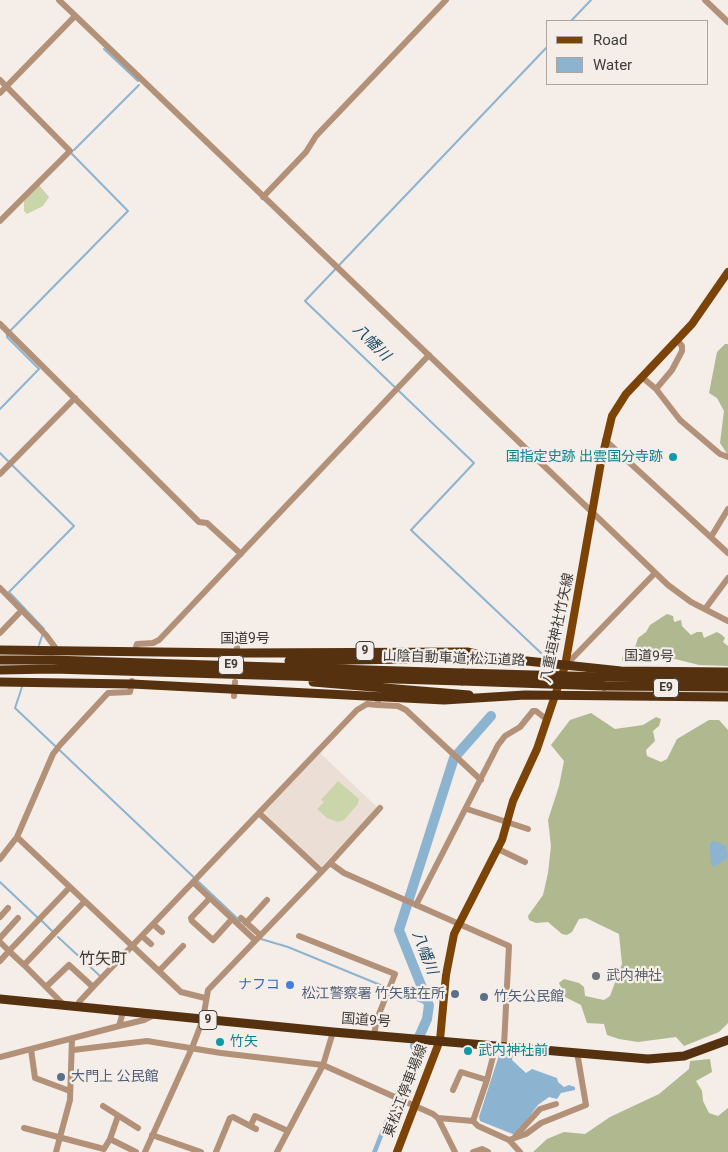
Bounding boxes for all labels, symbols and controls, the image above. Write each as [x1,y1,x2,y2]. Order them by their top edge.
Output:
legend [546,20,708,85]
text: Road [593,31,627,49]
text: Water [593,56,632,74]
water label: 八幡川 [349,321,393,365]
place label: 国指定史跡 出雲国分寺跡 [506,449,663,465]
marker: 国指定史跡 出雲国分寺跡 [667,451,679,463]
street label: 八重垣神社竹矢線 [538,571,578,685]
street label: 国道9号 [220,631,270,647]
road number: 9 [356,641,374,660]
street label: 山陰自動車道;松江道路 [382,648,526,670]
street label: 国道9号 [624,648,674,666]
road number: E9 [218,656,244,674]
road number: E9 [654,678,678,698]
water label: 八幡川 [408,929,440,977]
district label: 竹矢町 [79,950,127,970]
place label: 武内神社 [606,968,662,984]
marker: 武内神社 [590,970,602,982]
place label: ナフコ [238,977,280,993]
marker: ナフコ [284,979,296,991]
place label: 松江警察署 竹矢駐在所 [302,986,445,1002]
marker: 松江警察署 竹矢駐在所 [449,988,461,1000]
place label: 竹矢公民館 [494,989,564,1005]
marker: 竹矢公民館 [478,991,490,1003]
road number: 9 [199,1010,217,1030]
street label: 国道9号 [341,1011,391,1031]
place label: 竹矢 [230,1034,258,1050]
marker: 竹矢 [214,1036,226,1048]
street label: 東松江停車場線 [381,1042,431,1140]
place label: 武内神社前 [478,1043,548,1059]
marker: 武内神社前 [462,1045,474,1057]
place label: 大門上 公民館 [71,1069,158,1085]
marker: 大門上 公民館 [55,1071,67,1083]

